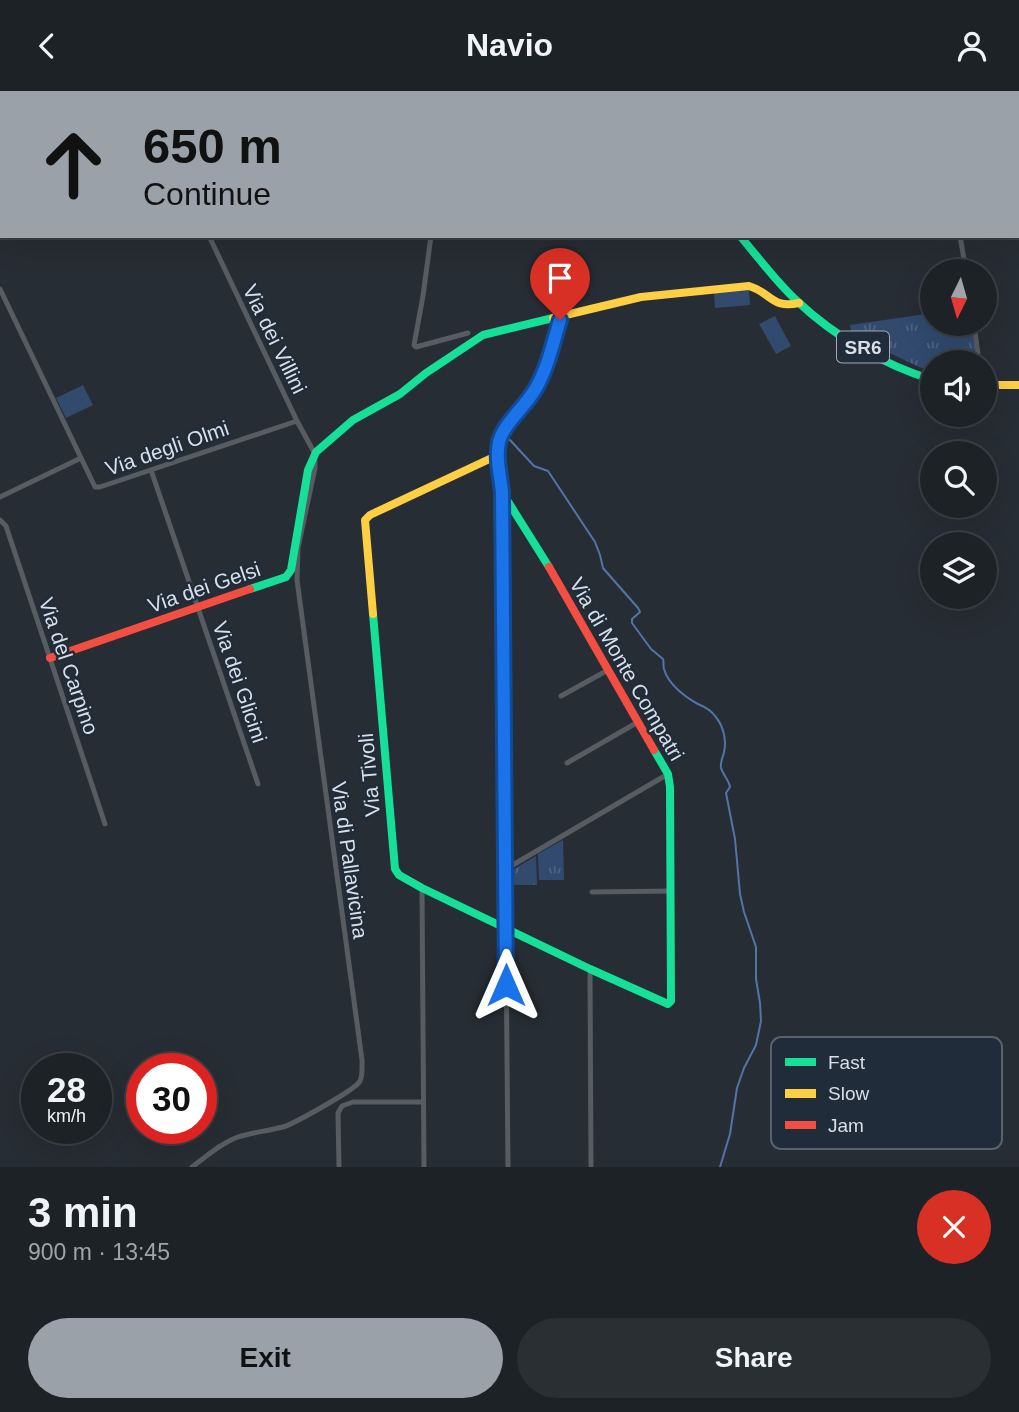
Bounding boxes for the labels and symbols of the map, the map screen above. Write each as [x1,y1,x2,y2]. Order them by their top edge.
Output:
pin [530,248,590,320]
north arrow [920,259,998,336]
street label: Via dei Villini [239,281,311,397]
road number: SR6 [837,331,889,363]
street label: Via degli Olmi [102,416,232,480]
street label: Via dei Gelsi [145,557,263,617]
street label: Via di Monte Compatri [565,573,689,765]
street label: Via del Carpino [35,595,103,737]
street label: Via dei Glicini [208,618,272,746]
street label: Via Tivoli [354,732,384,818]
street label: Via di Pallavicina [328,780,372,940]
position arrow [469,948,543,1022]
legend [771,1037,1002,1149]
text: Fast [828,1052,866,1073]
speed limit sign: 30 [126,1053,217,1144]
text: Slow [828,1083,869,1104]
text: Jam [828,1115,864,1136]

